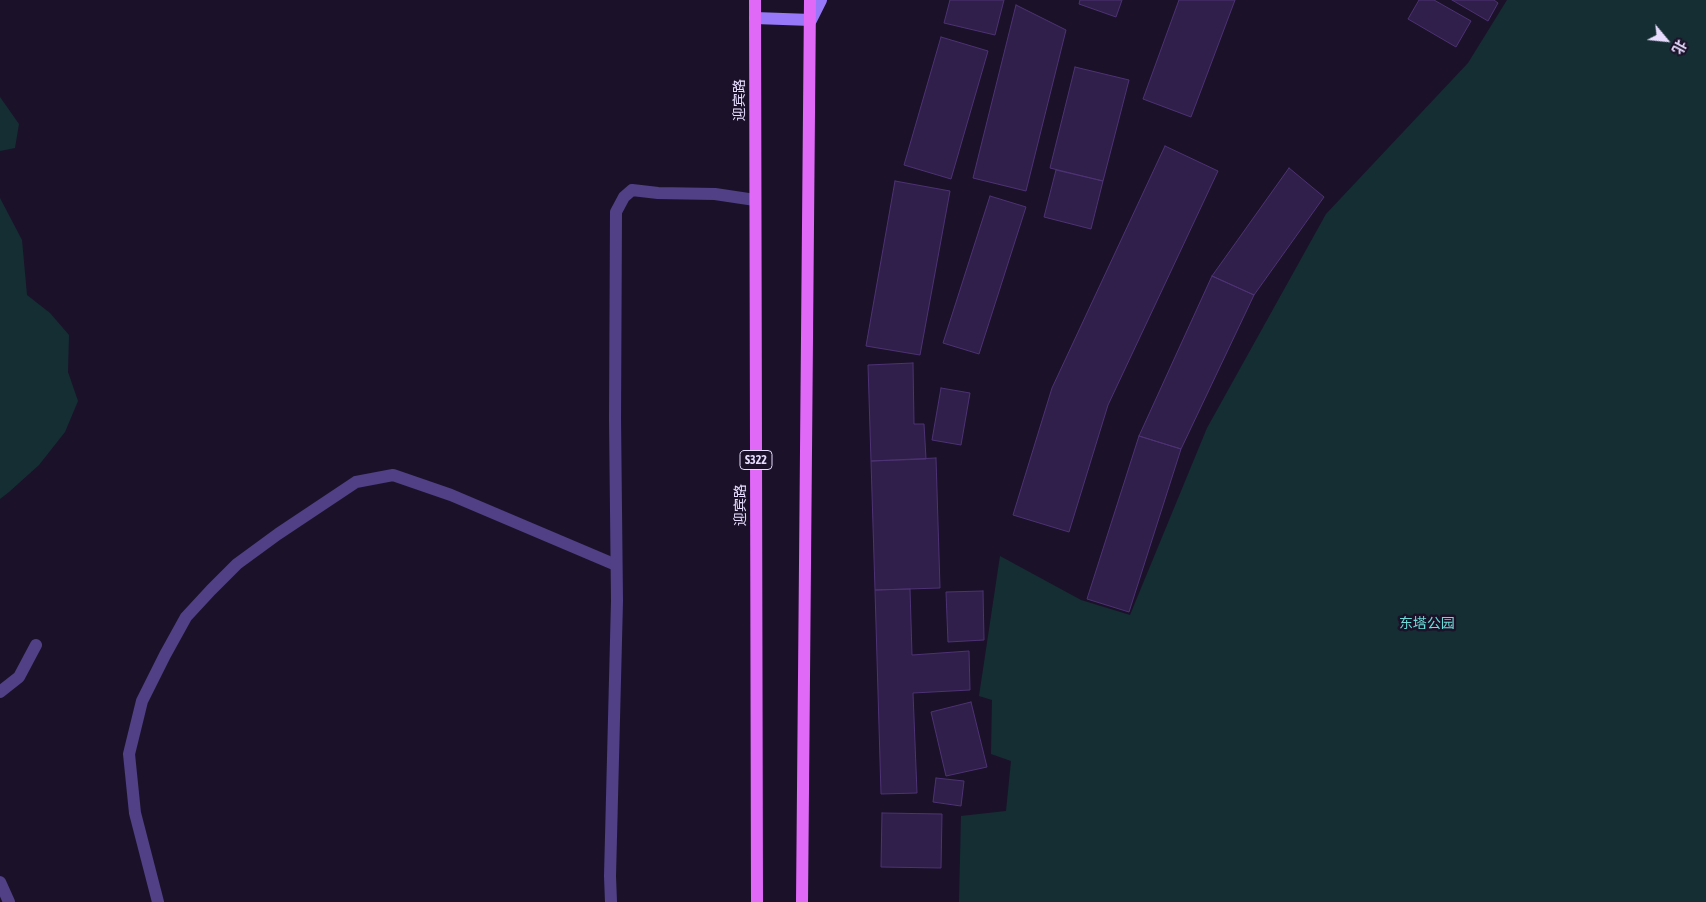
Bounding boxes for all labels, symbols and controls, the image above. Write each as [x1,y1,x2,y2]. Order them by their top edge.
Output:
north arrow [1641,15,1691,65]
text: 北 [1669,37,1690,57]
street label: 迎宾路 [732,79,748,121]
road number: S322 [740,450,772,470]
street label: 迎宾路 [733,484,749,526]
park label: 东塔公园 [1399,616,1455,632]

